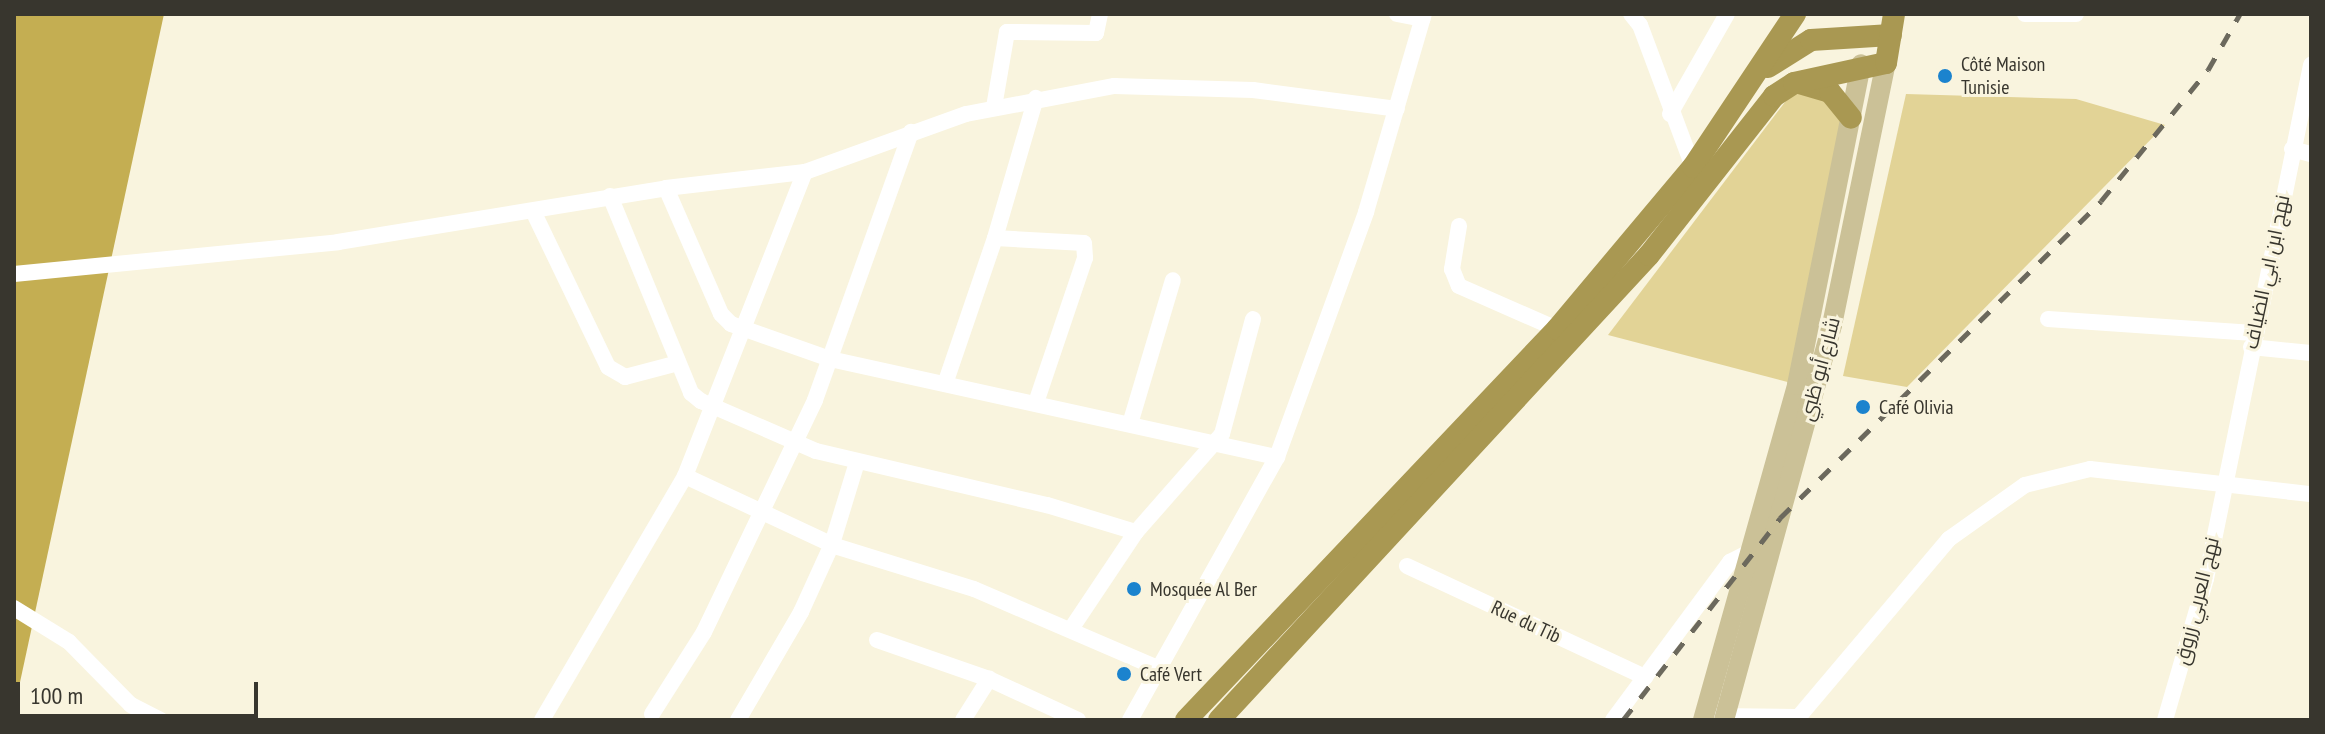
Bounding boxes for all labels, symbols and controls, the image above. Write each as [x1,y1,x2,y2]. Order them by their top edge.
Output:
place label: Côté Maison Tunisie [1961,52,2045,99]
marker: Côté Maison Tunisie [1936,67,1954,85]
street label: نهج ابن ابي الضياف [2239,193,2295,351]
street label: شارع أبو ظبي [1795,314,1845,424]
place label: Café Olivia [1879,395,1953,419]
marker: Café Olivia [1854,398,1872,416]
street label: نهج العربي زروق [2170,535,2224,667]
place label: Mosquée Al Ber [1150,577,1258,601]
marker: Mosquée Al Ber [1125,580,1143,598]
street label: Rue du Tib [1487,595,1565,649]
place label: Café Vert [1140,662,1202,686]
marker: Café Vert [1115,665,1133,683]
scale bar [20,666,262,716]
text: 100 m [30,680,83,711]

